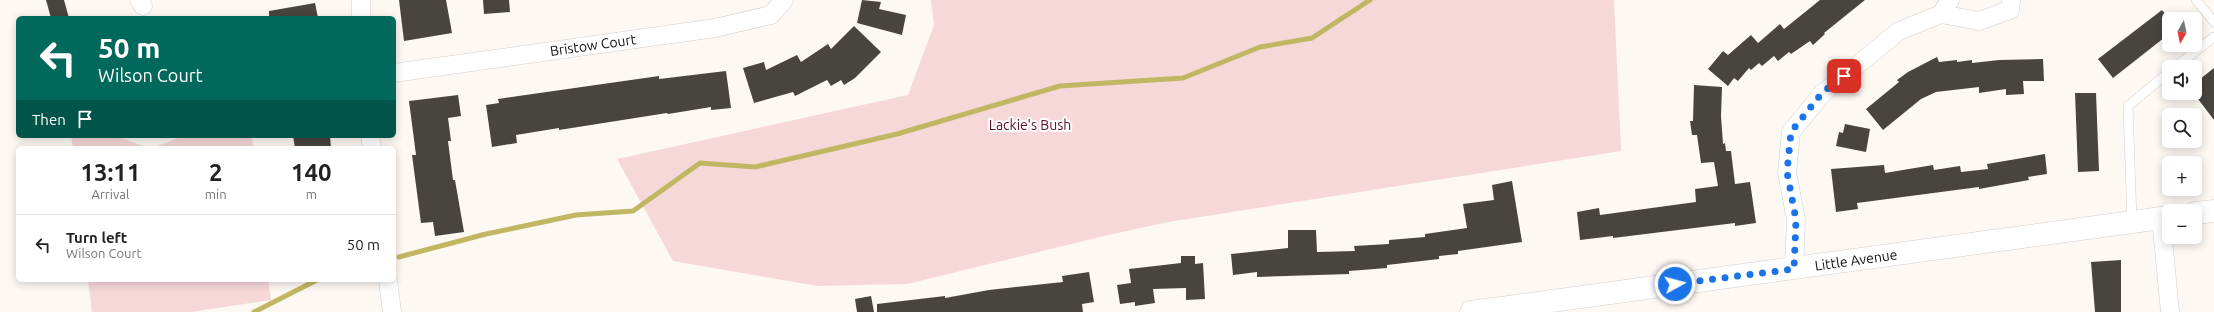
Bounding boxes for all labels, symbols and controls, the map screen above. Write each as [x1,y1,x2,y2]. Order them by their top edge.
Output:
north arrow [2162,12,2202,52]
map controls [2162,12,2202,244]
street label: Bristow Court [549,31,638,59]
icon: left [32,32,84,84]
text: 50 m [98,32,160,63]
pin [1827,59,1861,93]
button: sound [2162,60,2202,100]
text: Wilson Court [98,65,203,85]
icon: arrive [1833,65,1855,87]
icon: arrive [74,108,96,130]
button: search [2162,108,2202,148]
text: Then [32,111,66,128]
park label: Lackie's Bush [989,117,1071,133]
button: + [2162,156,2202,196]
text: 13:11 [80,159,140,186]
text: 2 [209,159,222,186]
text: 140 [291,159,332,186]
text: Arrival [91,187,129,201]
text: min [205,187,227,201]
text: m [306,187,317,201]
button: − [2162,204,2202,244]
text: Turn left [66,229,127,246]
icon: left [32,234,54,256]
text: 50 m [347,236,380,253]
text: Wilson Court [66,246,142,260]
street label: Little Avenue [1814,246,1898,274]
position arrow [1654,263,1696,305]

